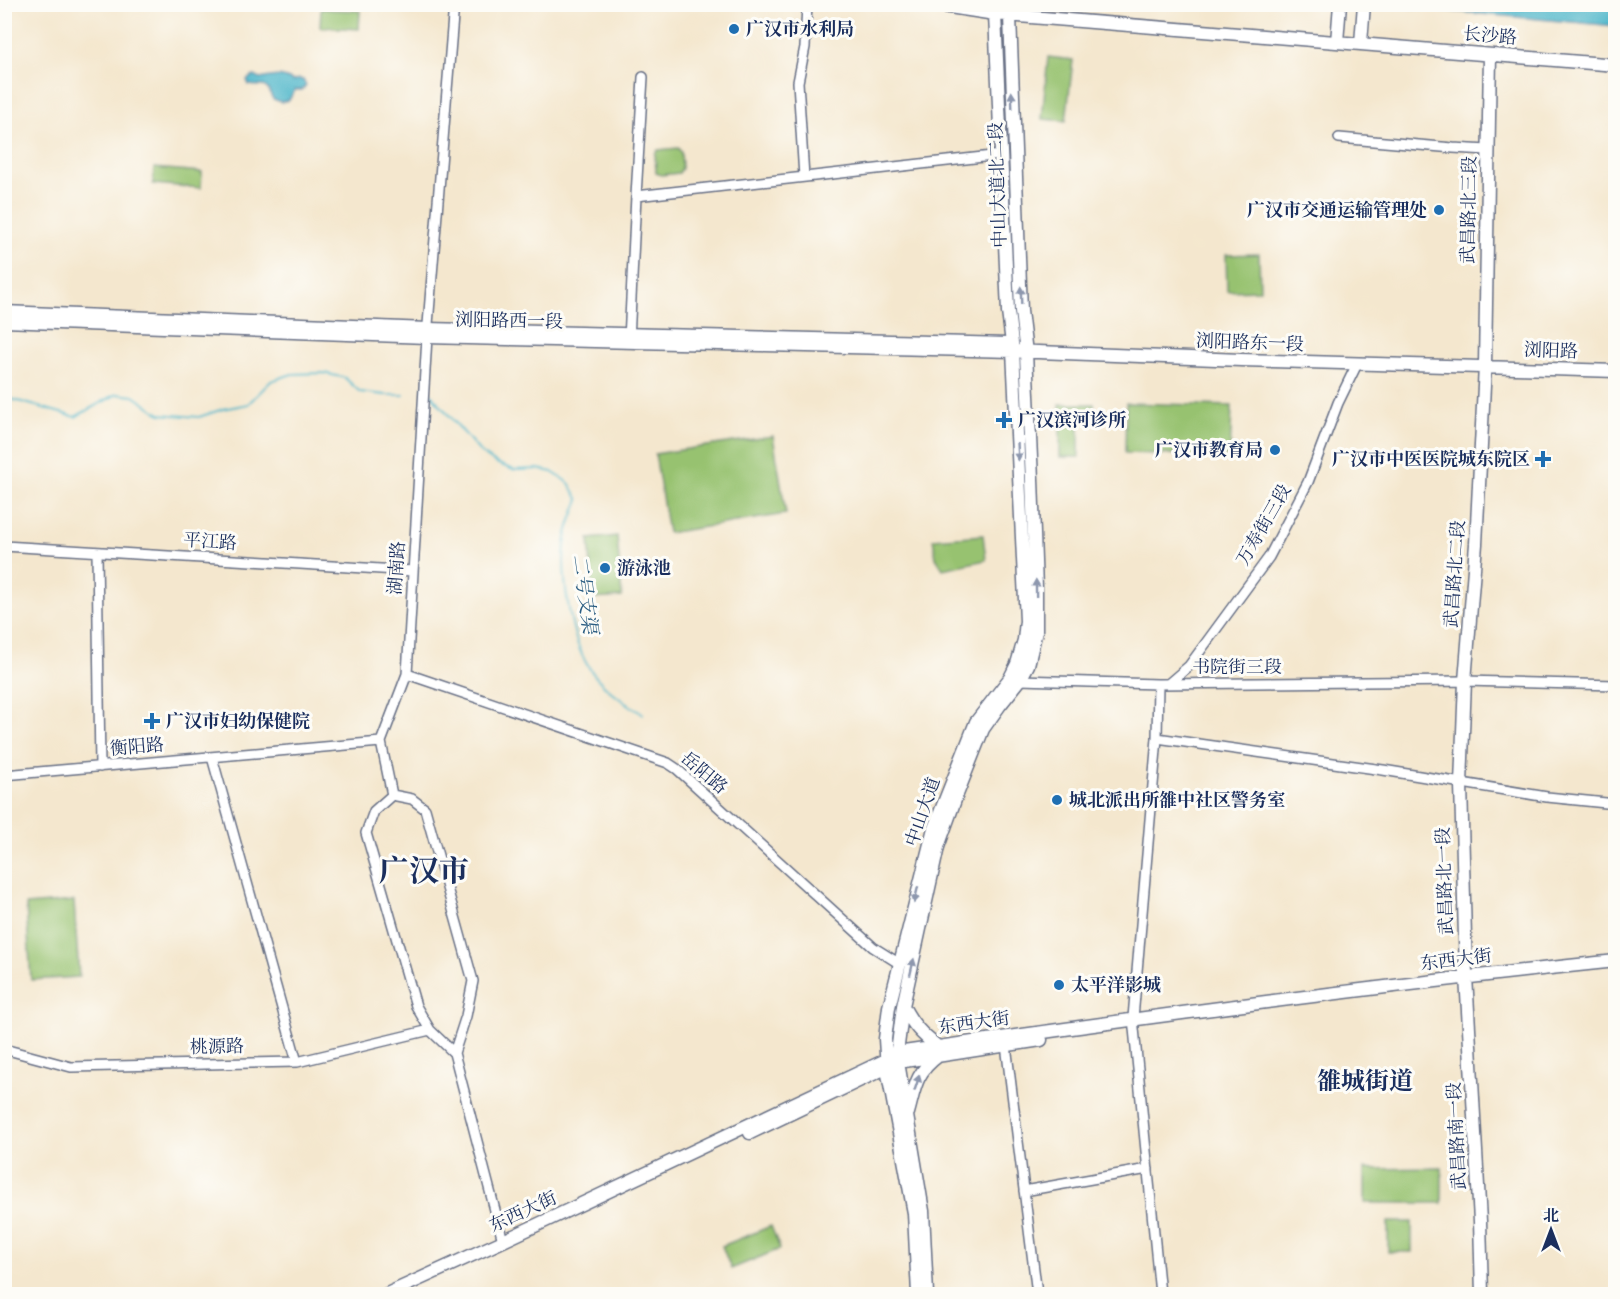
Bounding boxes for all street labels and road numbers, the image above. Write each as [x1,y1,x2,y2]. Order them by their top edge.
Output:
street label: 长沙路 [1462,23,1518,49]
street label: 中山大道北二段 [985,122,1011,248]
street label: 武昌路北三段 [1458,156,1480,264]
street label: 浏阳路西一段 [455,310,563,332]
street label: 浏阳路东一段 [1196,331,1304,355]
street label: 浏阳路 [1524,340,1578,362]
street label: 万寿街三段 [1232,481,1296,569]
street label: 武昌路北二段 [1441,519,1469,629]
street label: 平江路 [182,530,238,554]
street label: 湖南路 [385,540,409,596]
street label: 书院街三段 [1192,657,1282,678]
street label: 衡阳路 [109,734,165,760]
street label: 岳阳路 [677,748,731,798]
street label: 中山大道 [901,775,945,849]
street label: 武昌路北一段 [1433,827,1457,935]
street label: 东西大街 [1419,945,1493,975]
street label: 东西大街 [937,1008,1011,1038]
street label: 桃源路 [190,1036,244,1058]
street label: 武昌路南一段 [1444,1082,1470,1190]
street label: 东西大街 [486,1187,560,1237]

